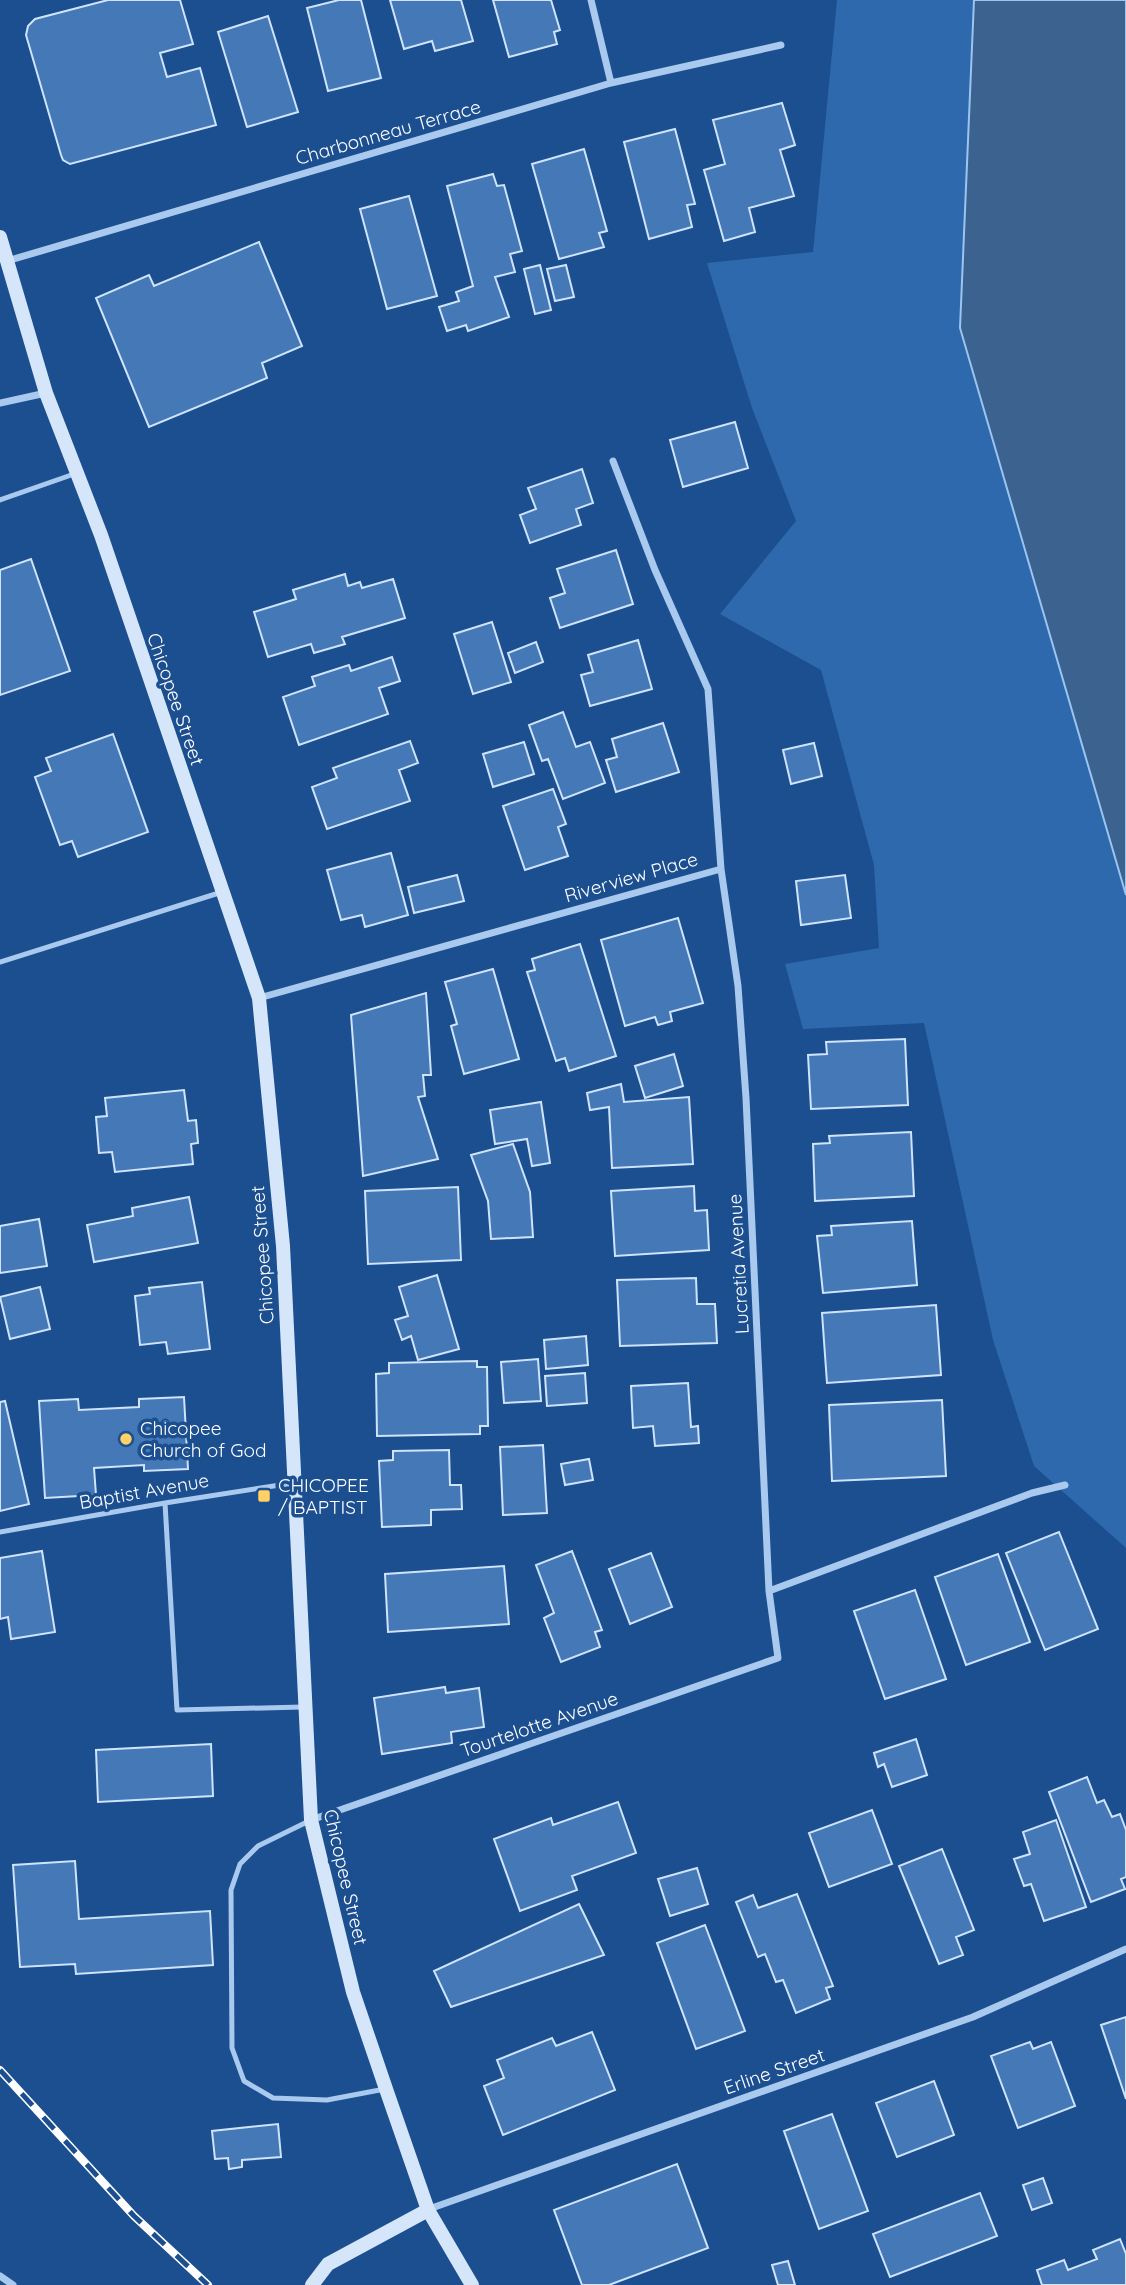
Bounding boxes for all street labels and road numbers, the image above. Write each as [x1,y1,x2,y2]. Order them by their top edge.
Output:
street label: Charbonneau Terrace [293,94,483,170]
street label: Chicopee Street [142,630,210,768]
street label: Riverview Place [561,846,701,908]
street label: Chicopee Street [245,1185,279,1325]
street label: Lucretia Avenue [722,1193,754,1335]
street label: Baptist Avenue [77,1468,211,1514]
street label: Tourtelotte Avenue [457,1686,621,1762]
street label: Chicopee Street [319,1807,373,1947]
street label: Erline Street [720,2043,828,2099]

